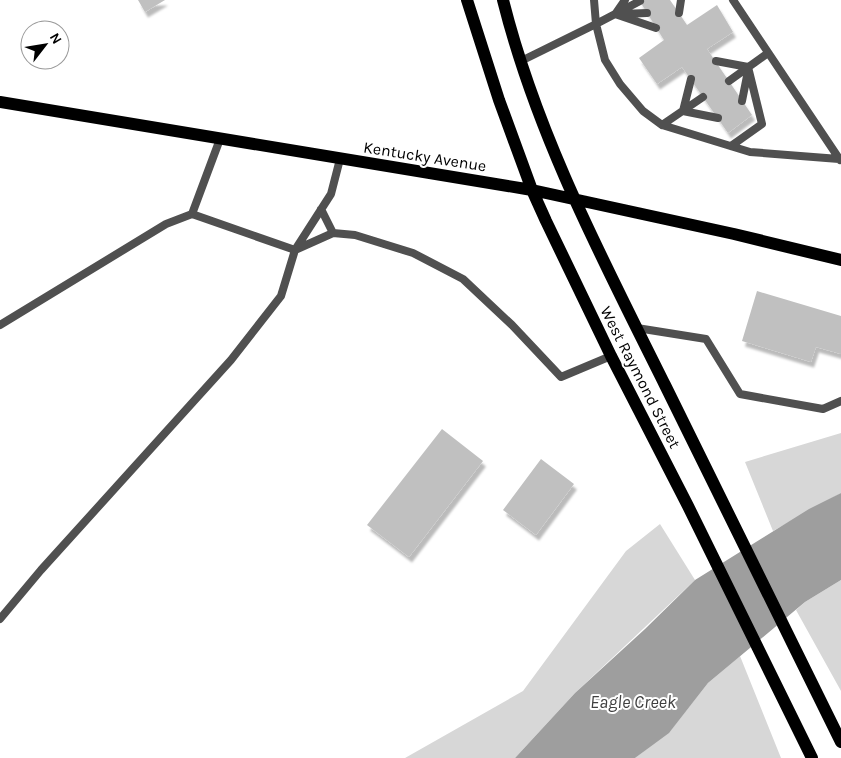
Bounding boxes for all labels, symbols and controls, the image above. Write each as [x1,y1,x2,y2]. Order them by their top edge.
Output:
north arrow [20,20,70,70]
text: N [46,30,66,47]
street label: Kentucky Avenue [362,137,488,176]
street label: West Raymond Street [596,303,685,451]
water label: Eagle Creek [590,691,677,713]

